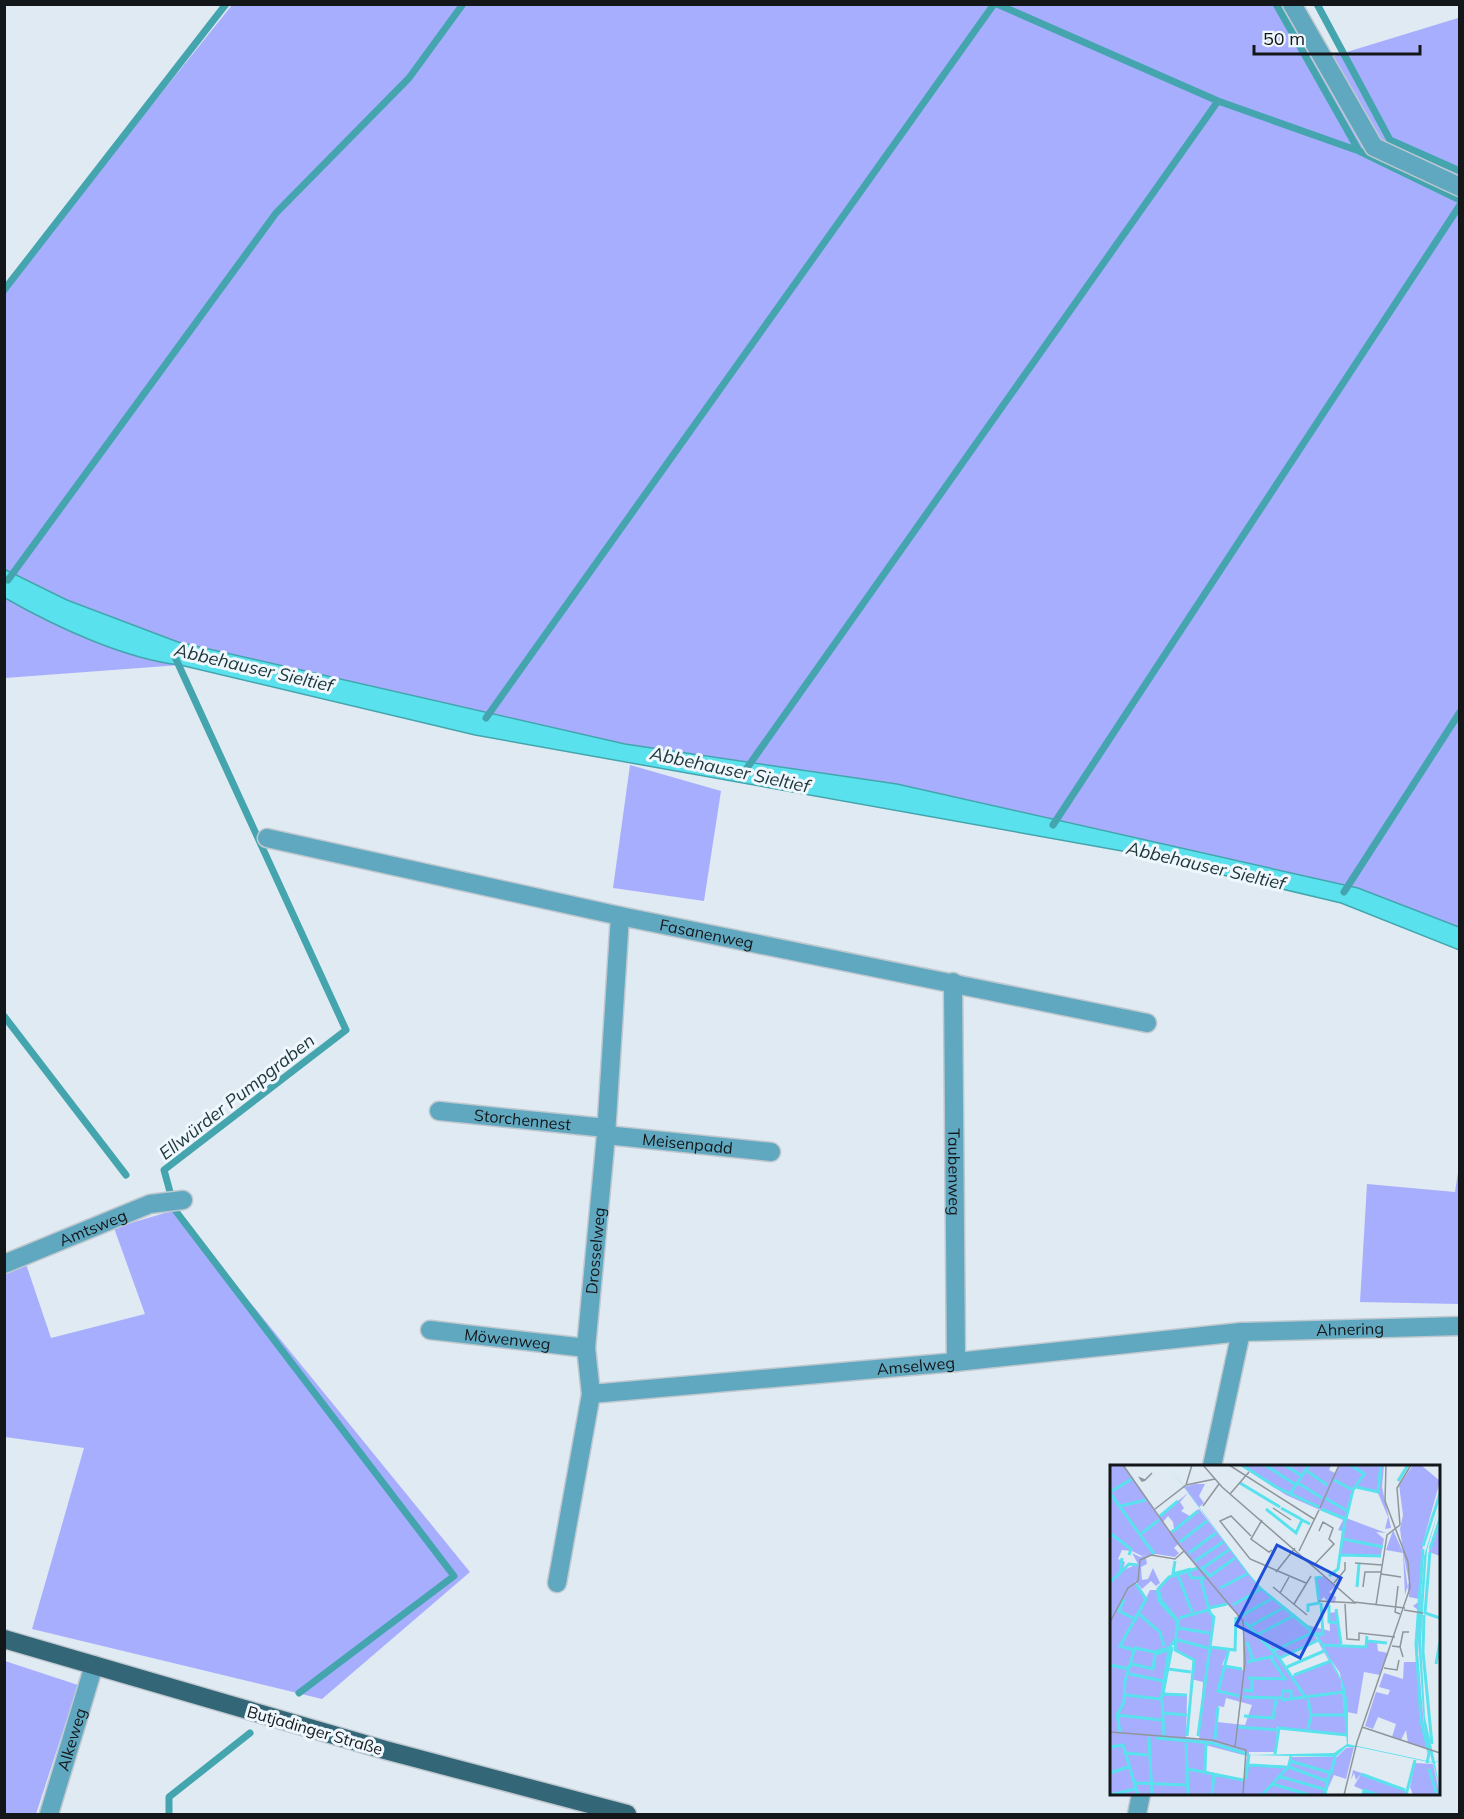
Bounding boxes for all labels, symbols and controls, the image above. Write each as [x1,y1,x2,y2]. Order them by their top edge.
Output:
scale bar [1254,18,1420,56]
text: 50 m [1263,27,1305,50]
water label: Abbehauser Sieltief [171,638,338,697]
water label: Abbehauser Sieltief [647,741,814,798]
water label: Abbehauser Sieltief [1123,836,1290,895]
street label: Fasanenweg [658,914,755,953]
water label: Ellwürder Pumpgraben [154,1029,319,1165]
street label: Storchennest [473,1105,572,1134]
street label: Taubenweg [944,1128,965,1216]
street label: Meisenpadd [641,1129,734,1158]
street label: Amtsweg [56,1205,130,1250]
street label: Drosselweg [581,1206,609,1295]
street label: Ahnering [1316,1318,1384,1340]
street label: Möwenweg [463,1324,552,1354]
street label: Amselweg [876,1352,956,1379]
inset map [1110,1465,1440,1795]
street label: Butjadinger Straße [245,1701,385,1759]
street label: Alkeweg [53,1706,90,1773]

